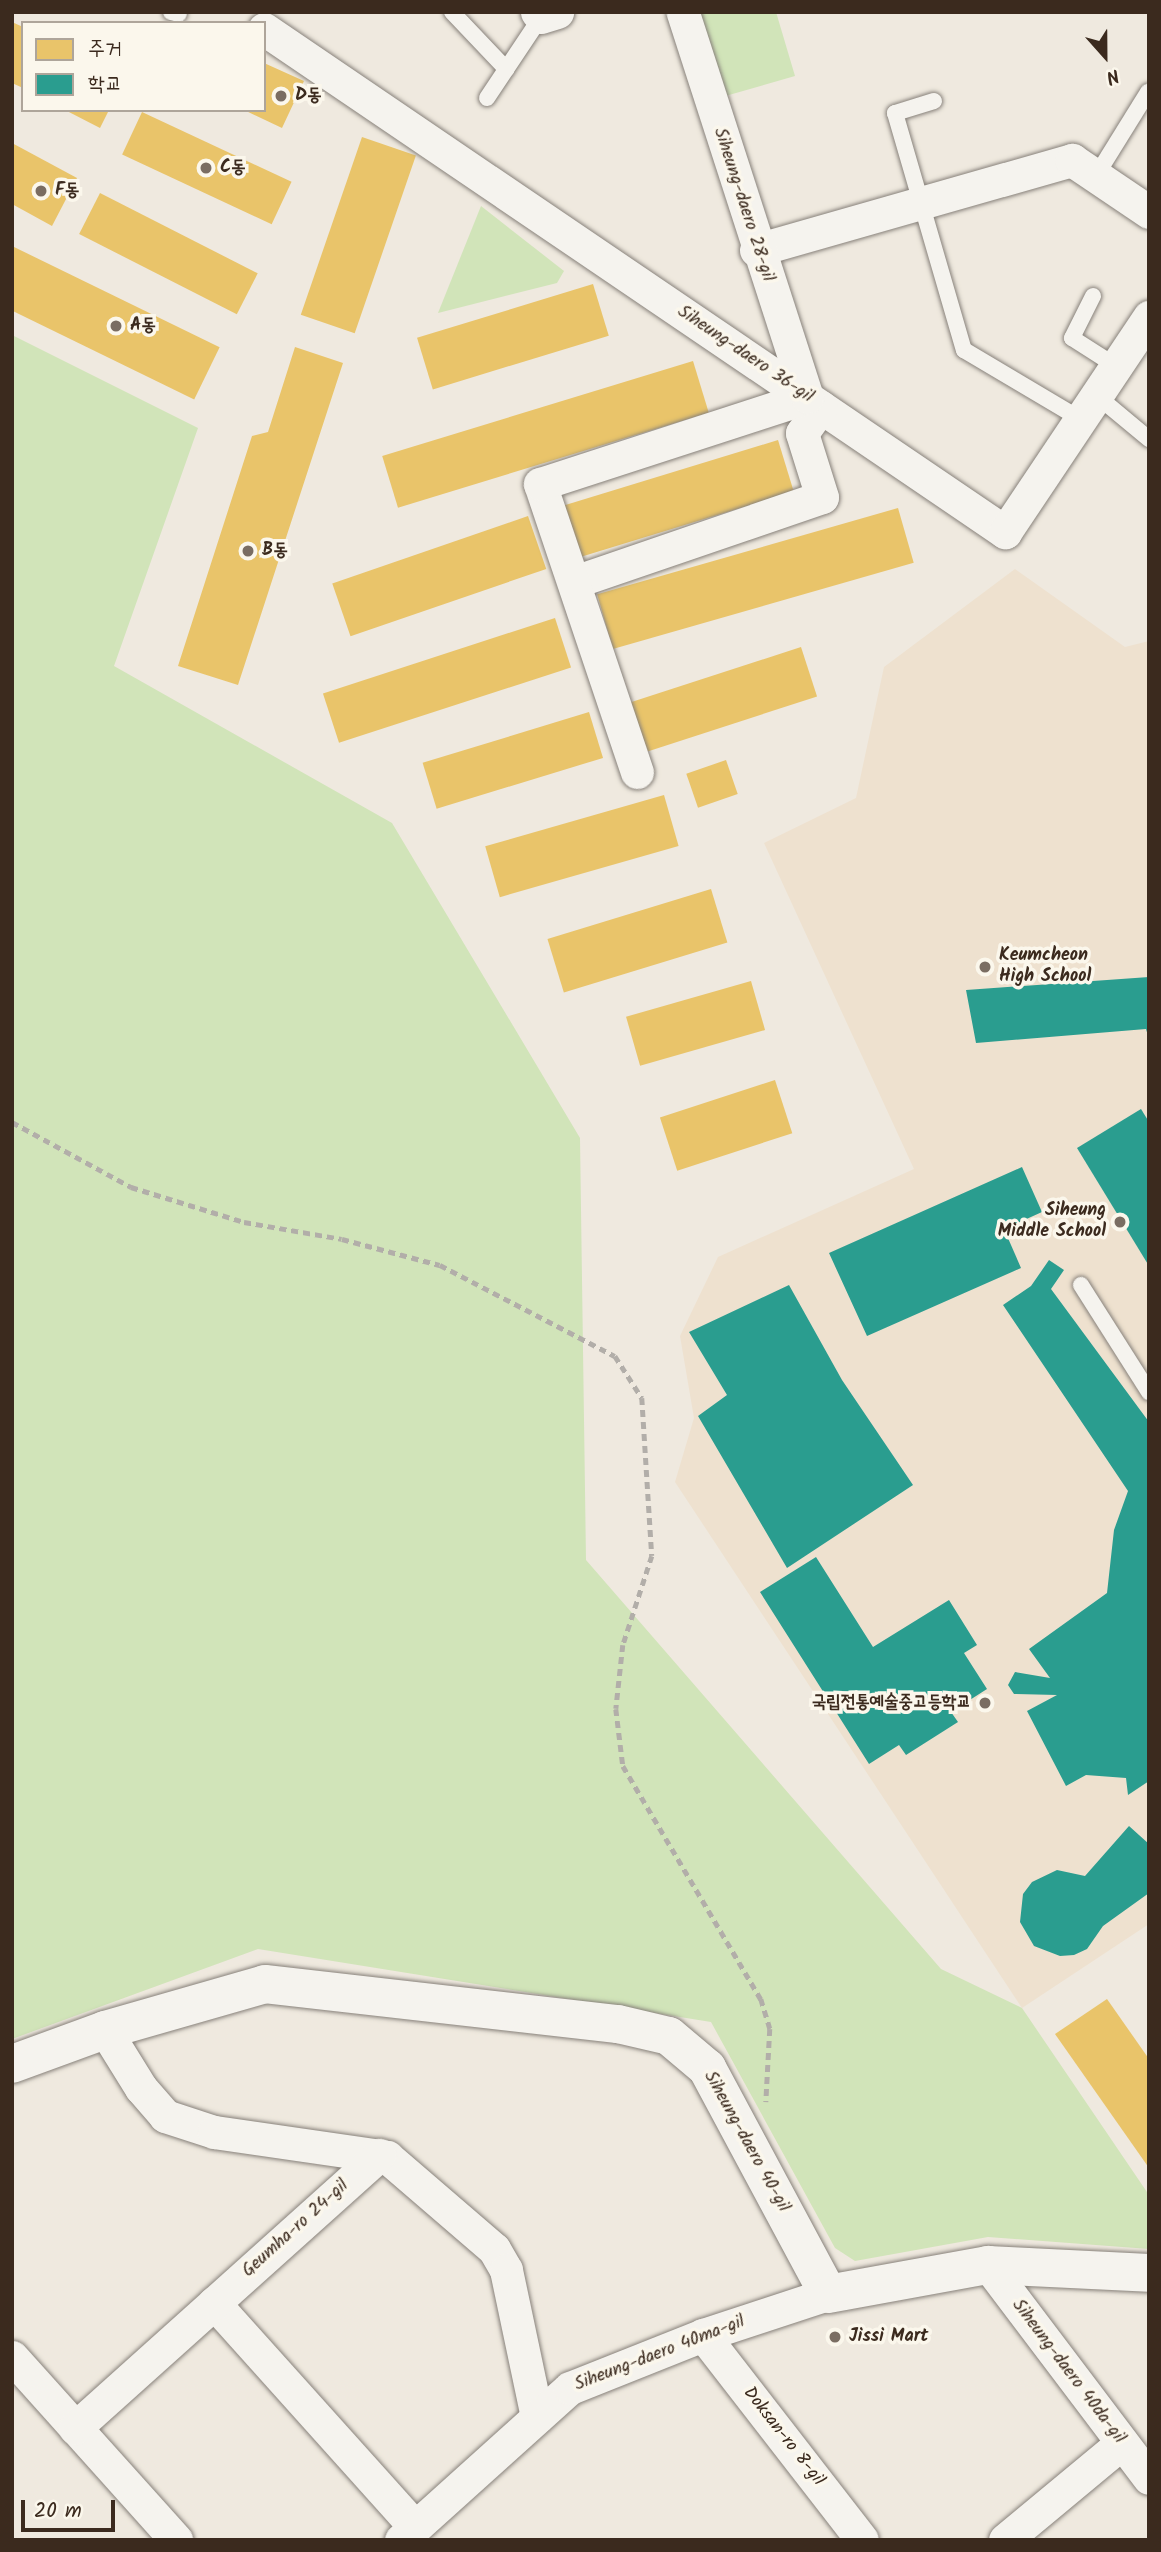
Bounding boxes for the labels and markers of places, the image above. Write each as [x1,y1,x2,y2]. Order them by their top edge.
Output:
place label: D동 [295,85,321,107]
marker: D동 [273,88,289,104]
place label: C동 [220,157,246,179]
marker: C동 [198,160,214,176]
place label: F동 [55,180,79,202]
marker: F동 [33,183,49,199]
place label: A동 [130,315,156,337]
marker: A동 [108,318,124,334]
place label: B동 [262,540,288,562]
marker: B동 [240,543,256,559]
place label: Keumcheon High School [999,946,1091,988]
marker: Keumcheon High School [977,959,993,975]
place label: Siheung Middle School [998,1201,1106,1244]
marker: Siheung Middle School [1112,1214,1128,1230]
place label: 국립전통예술중고등학교 [812,1692,971,1714]
marker: 국립전통예술중고등학교 [977,1695,993,1711]
place label: Jissi Mart [849,2326,928,2348]
marker: Jissi Mart [827,2329,843,2345]

